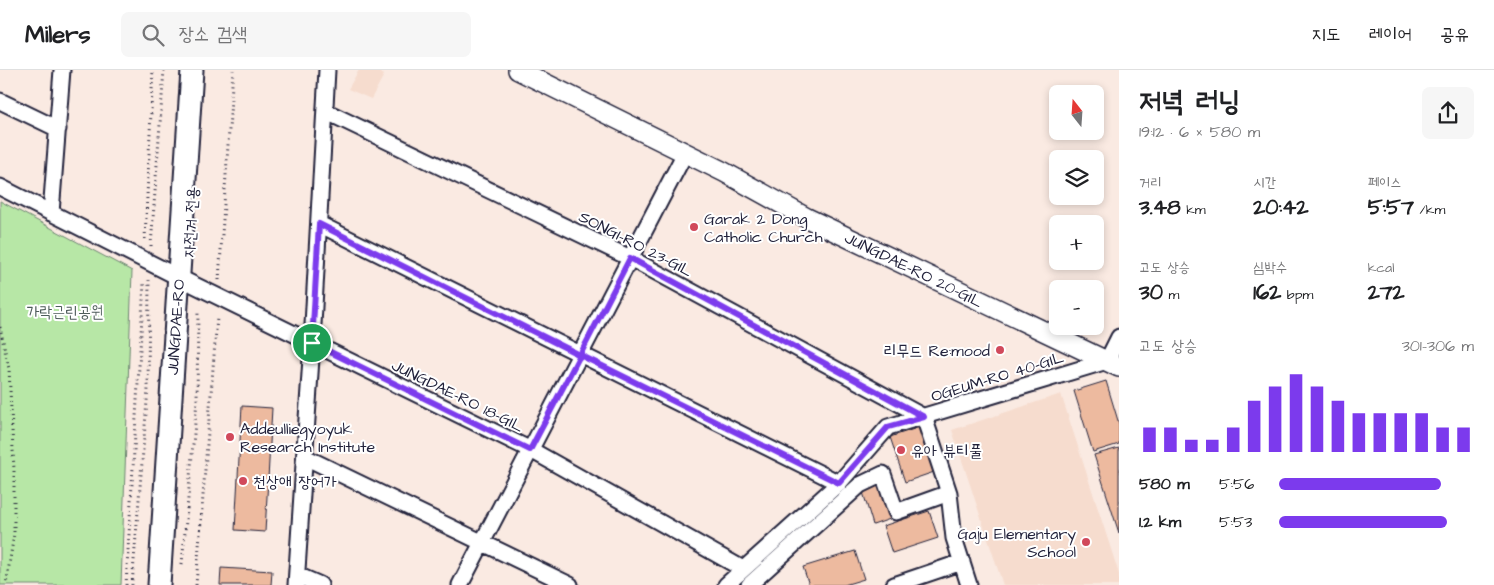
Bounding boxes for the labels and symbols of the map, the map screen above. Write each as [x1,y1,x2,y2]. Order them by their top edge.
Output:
north arrow [1049,85,1104,140]
street label: 자전거 전용 [178,186,204,258]
street label: SONGI-RO 23-GIL [575,206,696,282]
place label: Garak 2 Dong Catholic Church [704,208,823,248]
marker: Garak 2 Dong Catholic Church [688,221,700,233]
street label: JUNGDAE-RO 20-GIL [841,227,986,313]
street label: JUNGDAE-RO [162,278,190,376]
park label: 가락근린공원 [26,301,104,323]
pin [291,322,333,364]
place label: 리무드 Re:mood [884,340,990,362]
marker: 리무드 Re:mood [994,344,1006,356]
street label: OGEUM-RO 40-GIL [928,346,1066,408]
street label: JUNGDAE-RO 18-GIL [388,354,527,437]
place label: Addeulliegyoyuk Research Institute [240,418,376,458]
marker: Addeulliegyoyuk Research Institute [224,431,236,443]
place label: 유아 뷰티풀 [911,440,982,462]
marker: 유아 뷰티풀 [895,444,907,456]
place label: 천상애 장어가 [253,471,337,493]
marker: 천상애 장어가 [237,475,249,487]
place label: Gaju Elementary School [957,523,1076,563]
marker: Gaju Elementary School [1080,536,1092,548]

